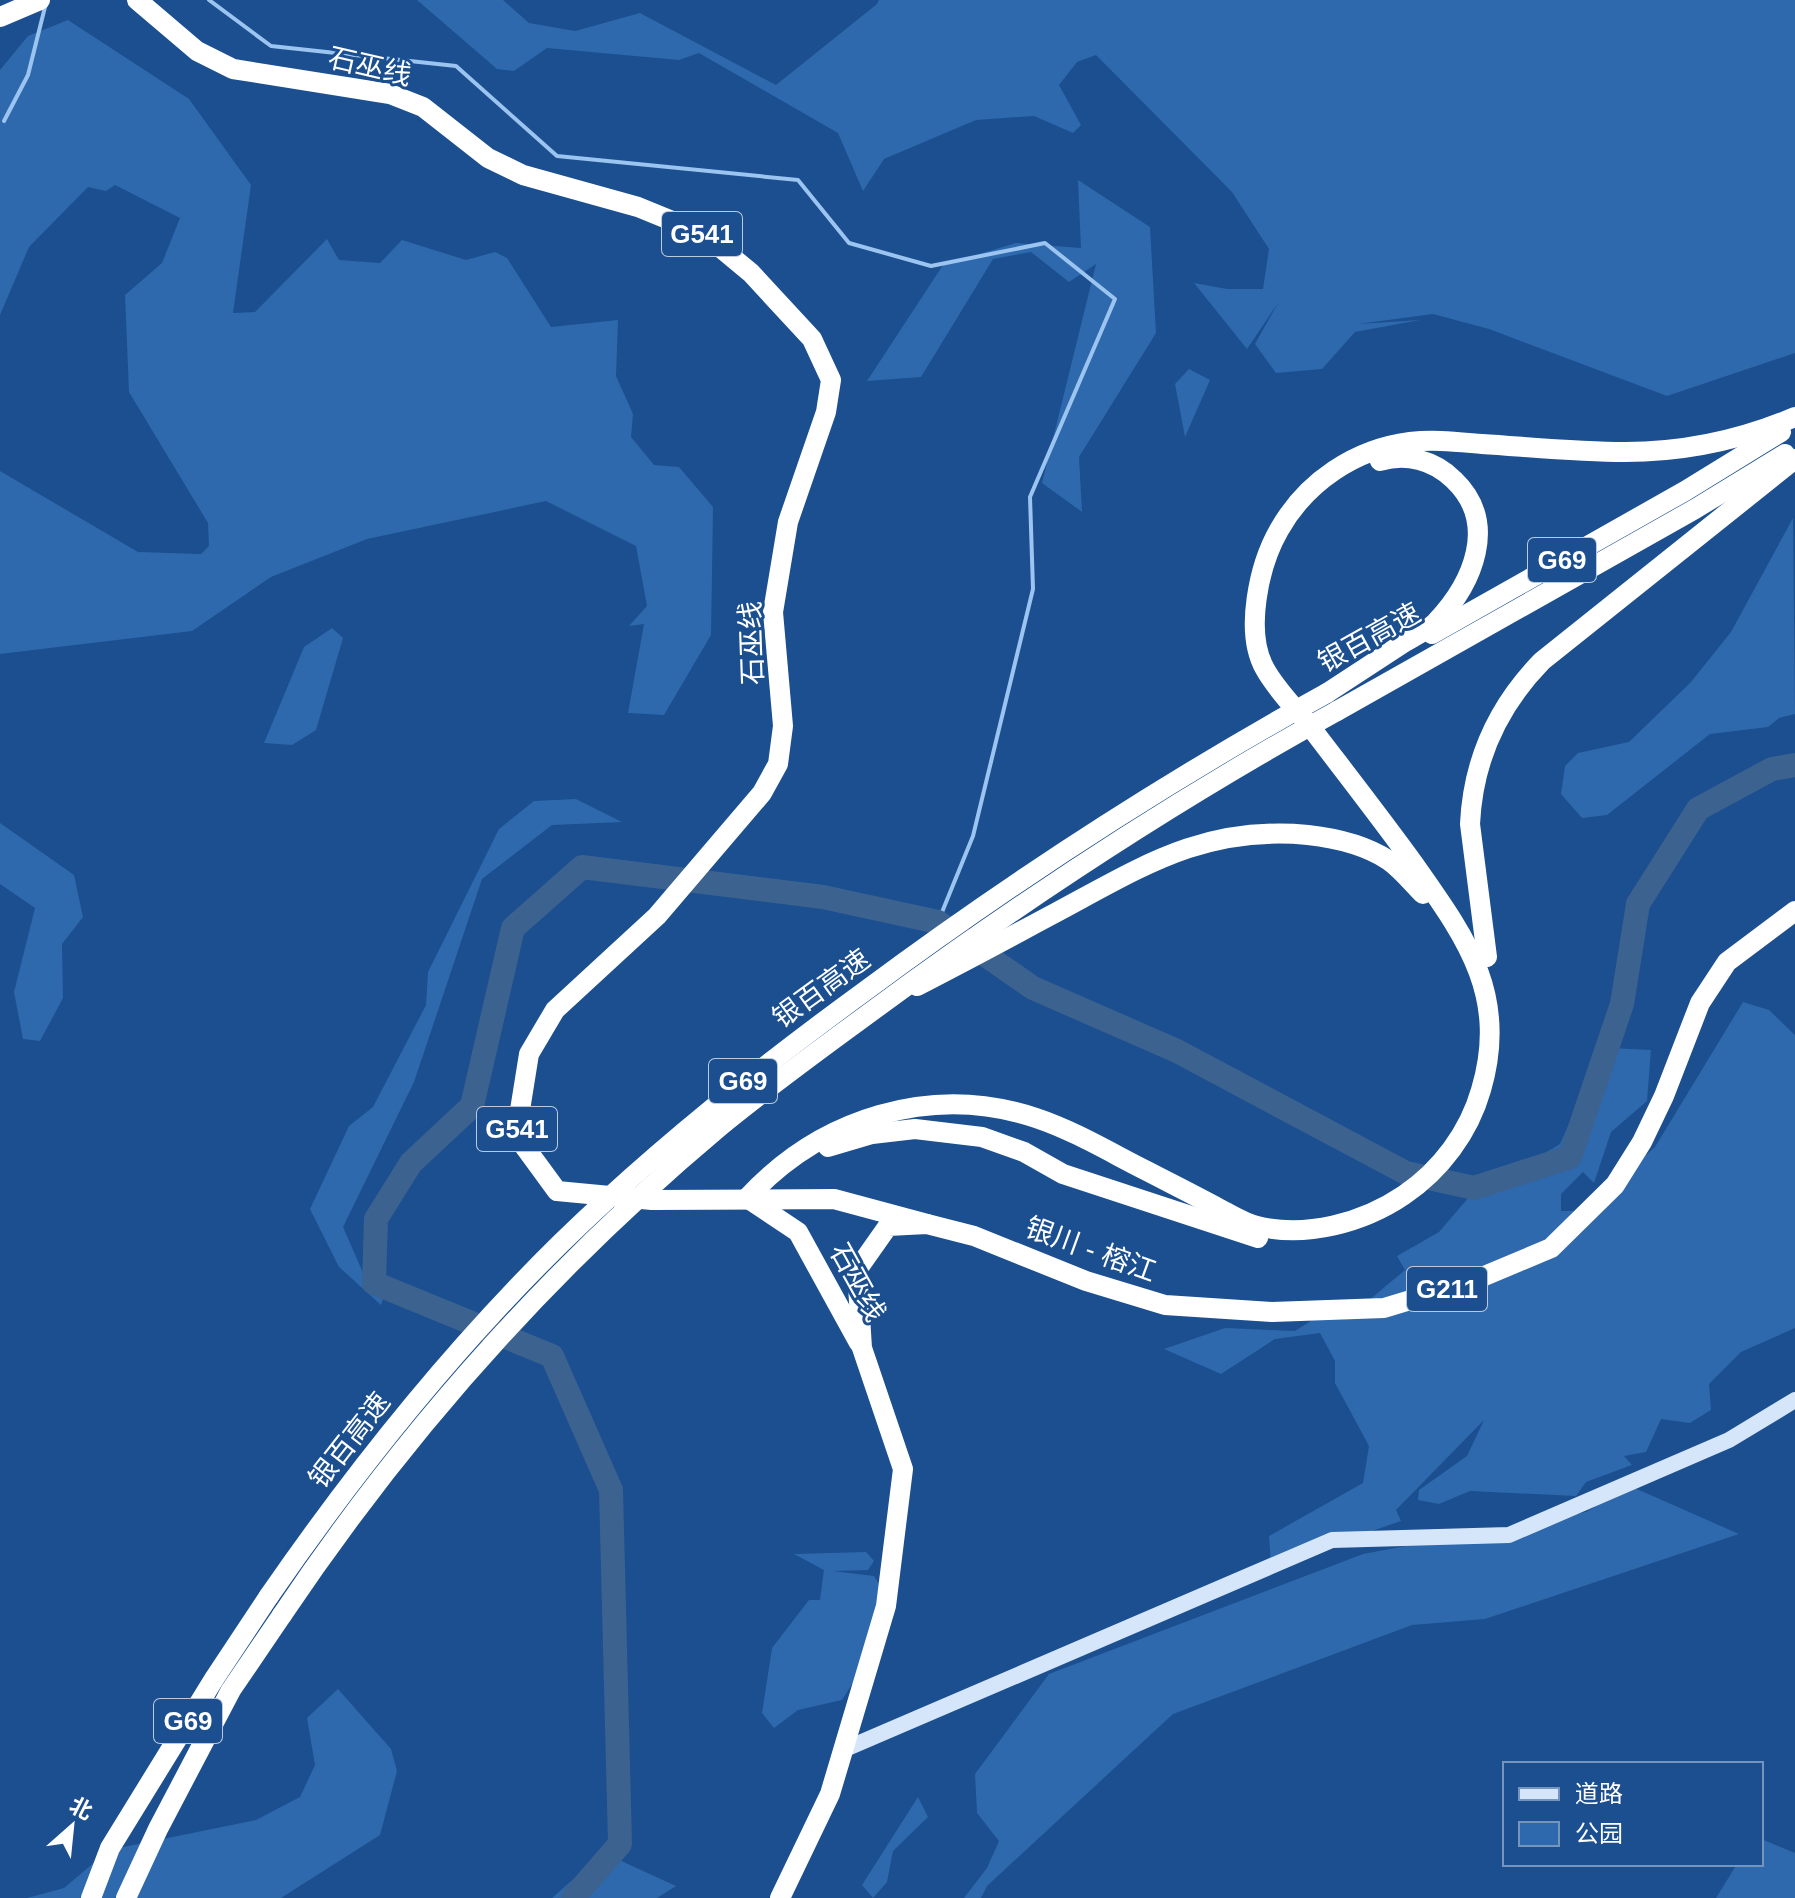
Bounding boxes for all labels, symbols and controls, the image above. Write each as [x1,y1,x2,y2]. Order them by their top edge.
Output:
street label: 石巫线 [325,42,414,91]
road number: G541 [662,212,742,256]
road number: G69 [1528,538,1596,582]
street label: 银百高速 [1313,597,1426,678]
street label: 石巫线 [735,600,768,686]
street label: 银百高速 [767,943,876,1034]
road number: G69 [709,1059,777,1103]
road number: G541 [477,1107,557,1151]
street label: 银川 - 榕江 [1021,1211,1160,1287]
street label: 石巫线 [824,1238,891,1326]
road number: G211 [1407,1267,1487,1311]
street label: 银百高速 [303,1387,396,1494]
road number: G69 [154,1699,222,1743]
legend [1503,1762,1763,1866]
text: 道路 [1575,1780,1623,1807]
north arrow [32,1786,112,1866]
text: 北 [65,1792,96,1825]
text: 公园 [1575,1820,1623,1847]

